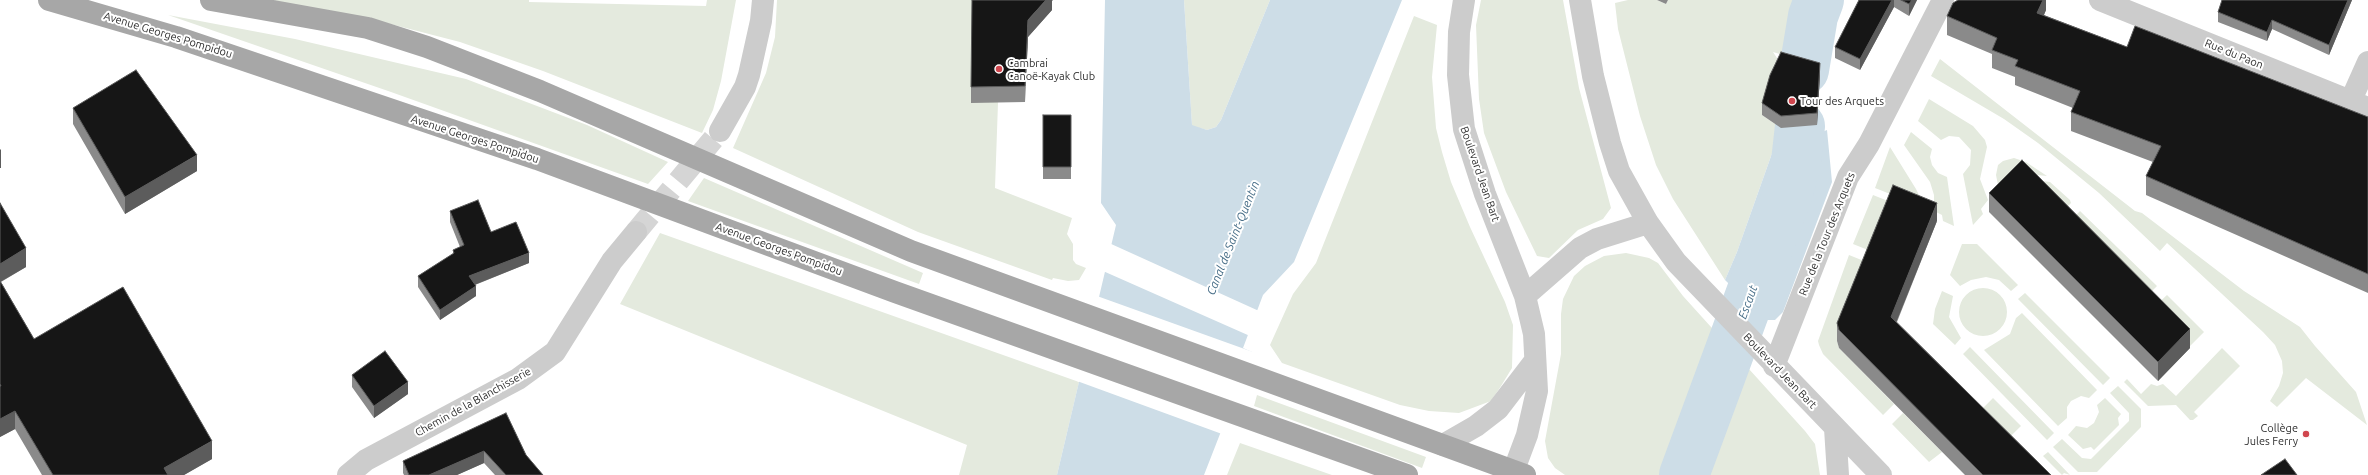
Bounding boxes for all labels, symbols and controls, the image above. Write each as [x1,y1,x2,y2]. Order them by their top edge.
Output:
street label: Avenue Georges Pompidou [102,9,234,61]
street label: Rue du Paon [2203,36,2265,72]
place label: Cambrai Canoë-Kayak Club [1007,56,1095,82]
marker: Cambrai Canoë-Kayak Club [994,64,1004,74]
place label: Tour des Arquets [1800,94,1884,108]
marker: Tour des Arquets [1787,96,1797,106]
street label: Avenue Georges Pompidou [409,112,541,166]
street label: Boulevard Jean Bart [1458,125,1502,223]
street label: Rue de la Tour des Arquets [1796,170,1858,298]
water label: Canal de Saint-Quentin [1204,179,1262,297]
street label: Avenue Georges Pompidou [714,220,844,278]
water label: Escaut [1735,283,1761,321]
street label: Boulevard Jean Bart [1741,331,1819,411]
street label: Chemin de la Blanchisserie [413,365,533,439]
place label: Collège Jules Ferry [2244,421,2298,447]
marker: Collège Jules Ferry [2301,429,2311,439]

